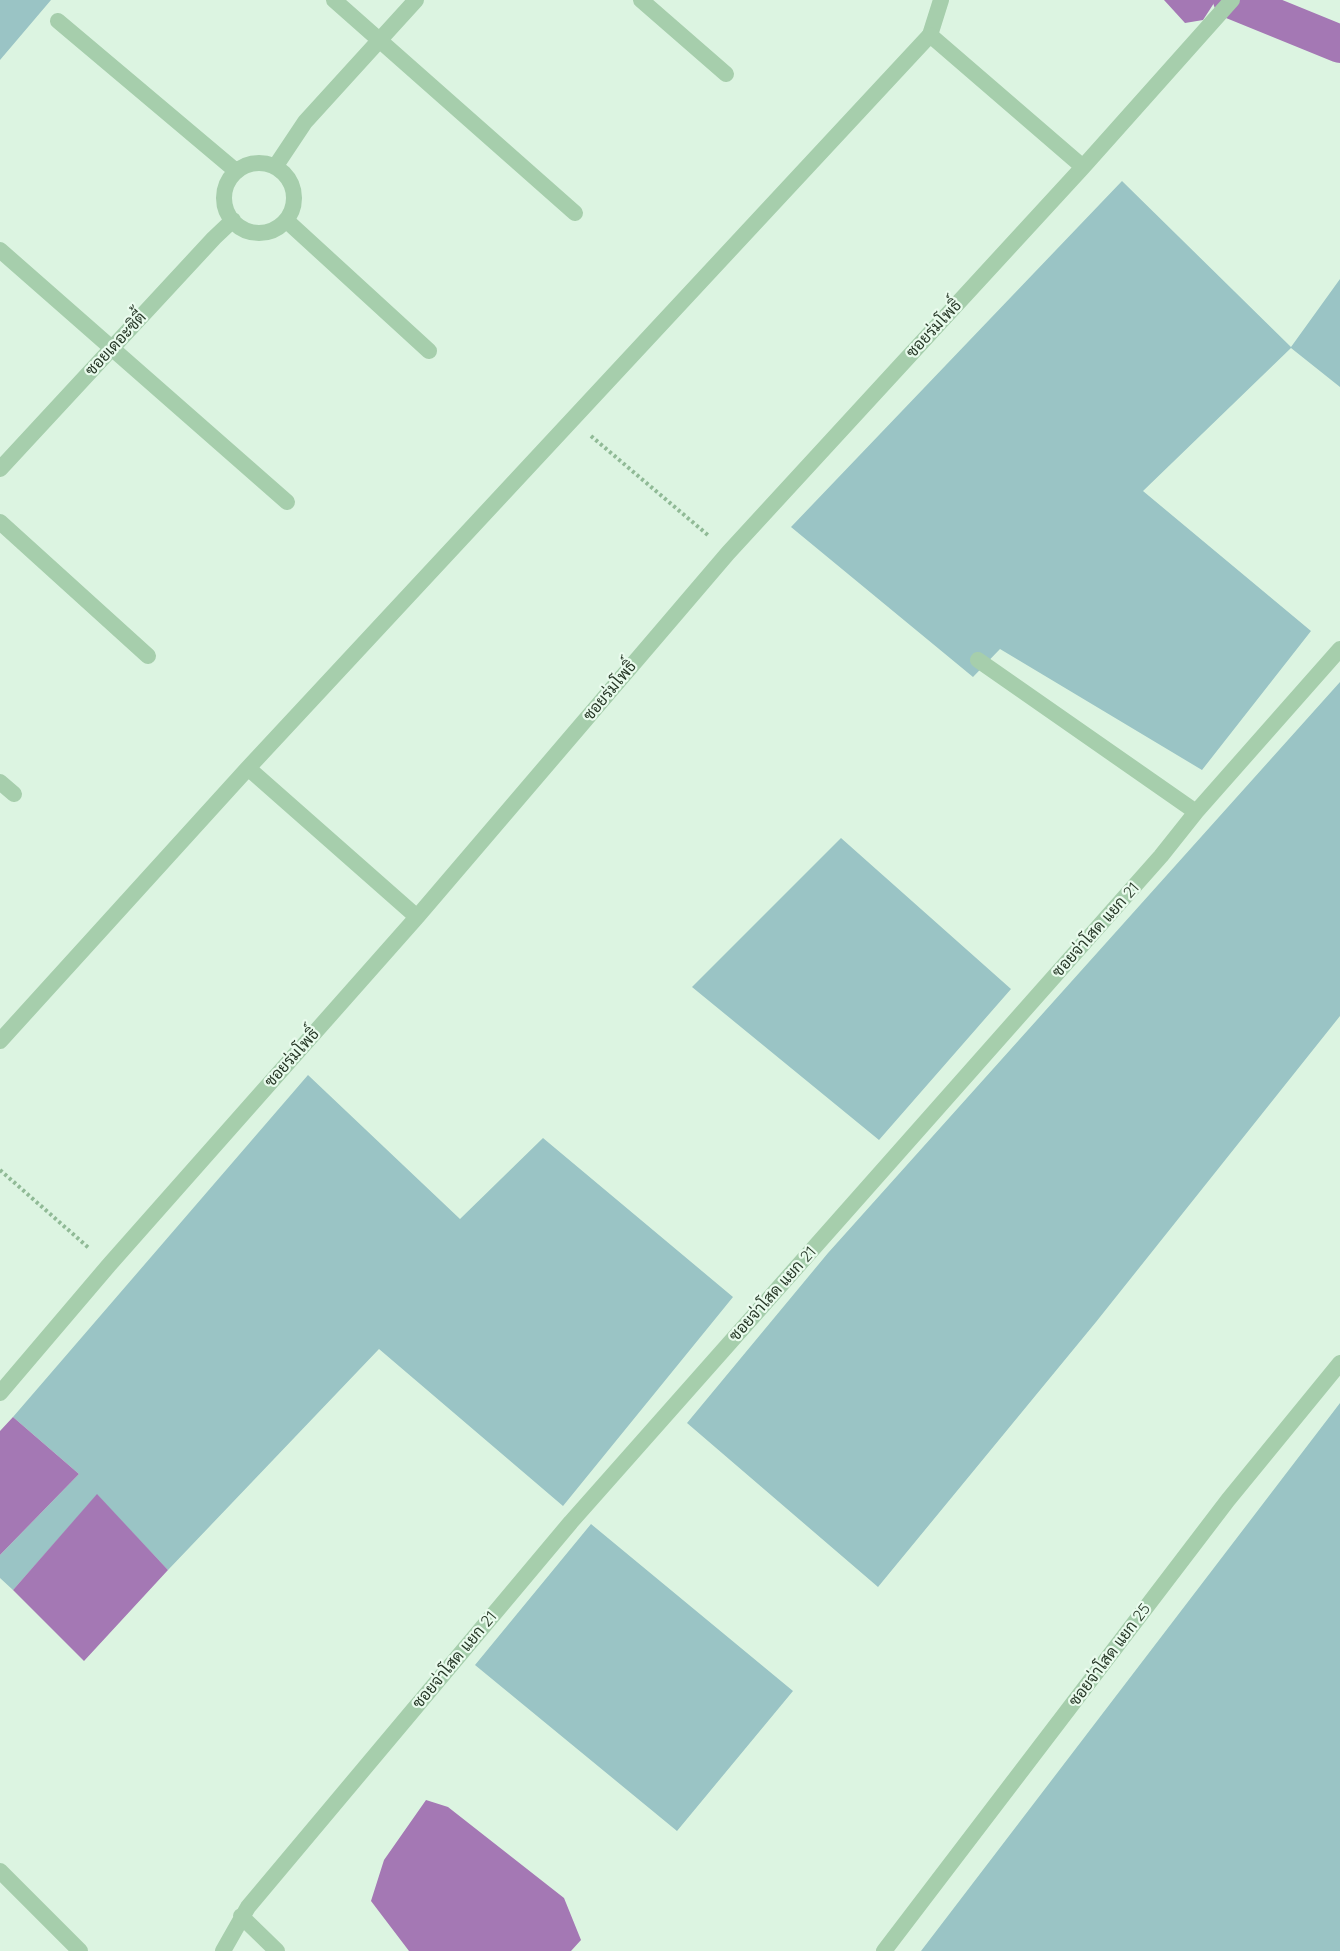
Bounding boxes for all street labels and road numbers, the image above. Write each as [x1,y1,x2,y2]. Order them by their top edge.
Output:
street label: ซอยร่มโพธิ์ [902,296,966,362]
street label: ซอยเดอะซิตี้ [82,308,150,380]
street label: ซอยร่มโพธิ์ [579,657,641,725]
street label: ซอยจ่าโสด แยก 21 [1048,879,1144,981]
street label: ซอยร่มโพธิ์ [261,1025,323,1091]
street label: ซอยจ่าโสด แยก 21 [725,1243,821,1345]
street label: ซอยจ่าโสด แยก 25 [1065,1600,1155,1710]
street label: ซอยจ่าโสด แยก 21 [409,1607,501,1713]

